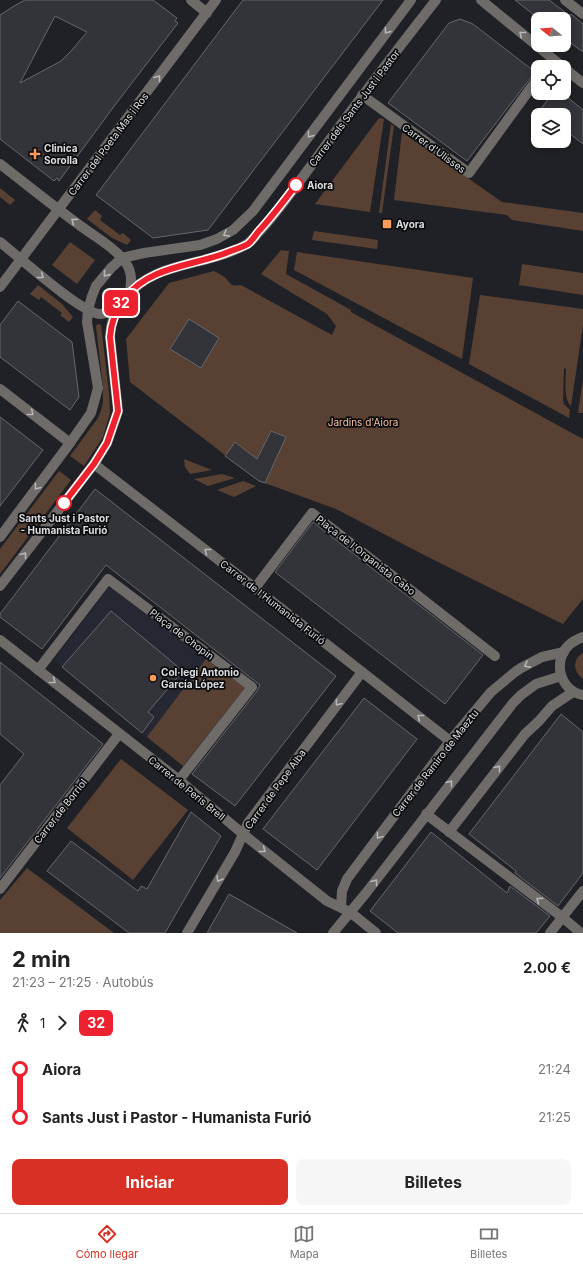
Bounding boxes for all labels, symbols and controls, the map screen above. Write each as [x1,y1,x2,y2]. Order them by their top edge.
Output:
north arrow [531,12,571,52]
map controls [531,12,571,148]
one-way arrow [385,27,392,34]
one-way arrow [520,31,527,38]
street label: Carrer dels Sants Just i Pastor [306,47,402,169]
button: locate [531,60,571,100]
one-way arrow [153,75,160,82]
street label: Carrer del Poeta Mas i Ros [65,90,151,198]
button: layers [531,108,571,148]
street label: Carrer d'Ulisses [400,121,468,175]
one-way arrow [307,131,314,138]
place label: Clinica Sorolla [44,142,78,166]
marker: Clinica Sorolla [29,148,41,160]
marker: Aiora [288,177,304,193]
place label: Aiora [307,179,333,191]
marker: Ayora [381,218,393,230]
place label: Ayora [396,218,425,231]
one-way arrow [71,219,78,226]
one-way arrow [223,229,230,236]
one-way arrow [104,269,111,276]
one-way arrow [37,271,44,278]
line badge: 32 [103,290,139,316]
text: 32 [112,294,130,311]
one-way arrow [26,409,33,416]
park label: Jardins d'Aiora [328,416,398,428]
one-way arrow [35,482,42,489]
marker: Sants Just i Pastor - Humanista Furió [56,495,72,511]
place label: Sants Just i Pastor - Humanista Furió [19,512,109,536]
street label: Plaça de l'Organista Cabo [314,513,418,597]
one-way arrow [204,548,211,556]
one-way arrow [19,552,26,559]
street label: Carrer de l'Humanista Furió [218,557,328,647]
street label: Plaça de Chopin [148,606,216,662]
one-way arrow [524,660,531,667]
place label: Col·legi Antonio García López [161,666,239,690]
marker: Col·legi Antonio García López [148,673,158,683]
one-way arrow [48,677,55,684]
one-way arrow [336,699,343,706]
street label: Carrer de Ramiro de Maeztu [389,707,481,819]
one-way arrow [417,715,424,722]
street label: Carrer de Pepe Alba [242,747,308,831]
street label: Carrer de Peris Brell [146,753,228,823]
one-way arrow [494,766,501,773]
street label: Carrer de Borriol [31,776,89,846]
one-way arrow [446,781,453,788]
one-way arrow [377,832,384,839]
one-way arrow [259,846,266,853]
one-way arrow [216,875,223,882]
one-way arrow [370,879,377,886]
one-way arrow [536,897,543,905]
text: 2 min [12,946,71,972]
text: 2.00 € [523,958,571,977]
text: 21:23 – 21:25 · Autobús [12,974,154,990]
icon: walk [12,1012,34,1034]
icon: forward [51,1012,73,1034]
text: 32 [87,1014,105,1031]
text: 1 [40,1015,45,1031]
text: Aiora [42,1060,81,1079]
text: 21:24 [538,1061,571,1077]
text: Sants Just i Pastor - Humanista Furió [42,1108,311,1127]
text: 21:25 [538,1109,571,1125]
button: Iniciar [12,1159,288,1205]
button: Billetes [296,1159,571,1205]
tab: Cómo llegar [76,1223,138,1261]
tab: Mapa [290,1223,319,1261]
tab: Billetes [470,1223,507,1261]

